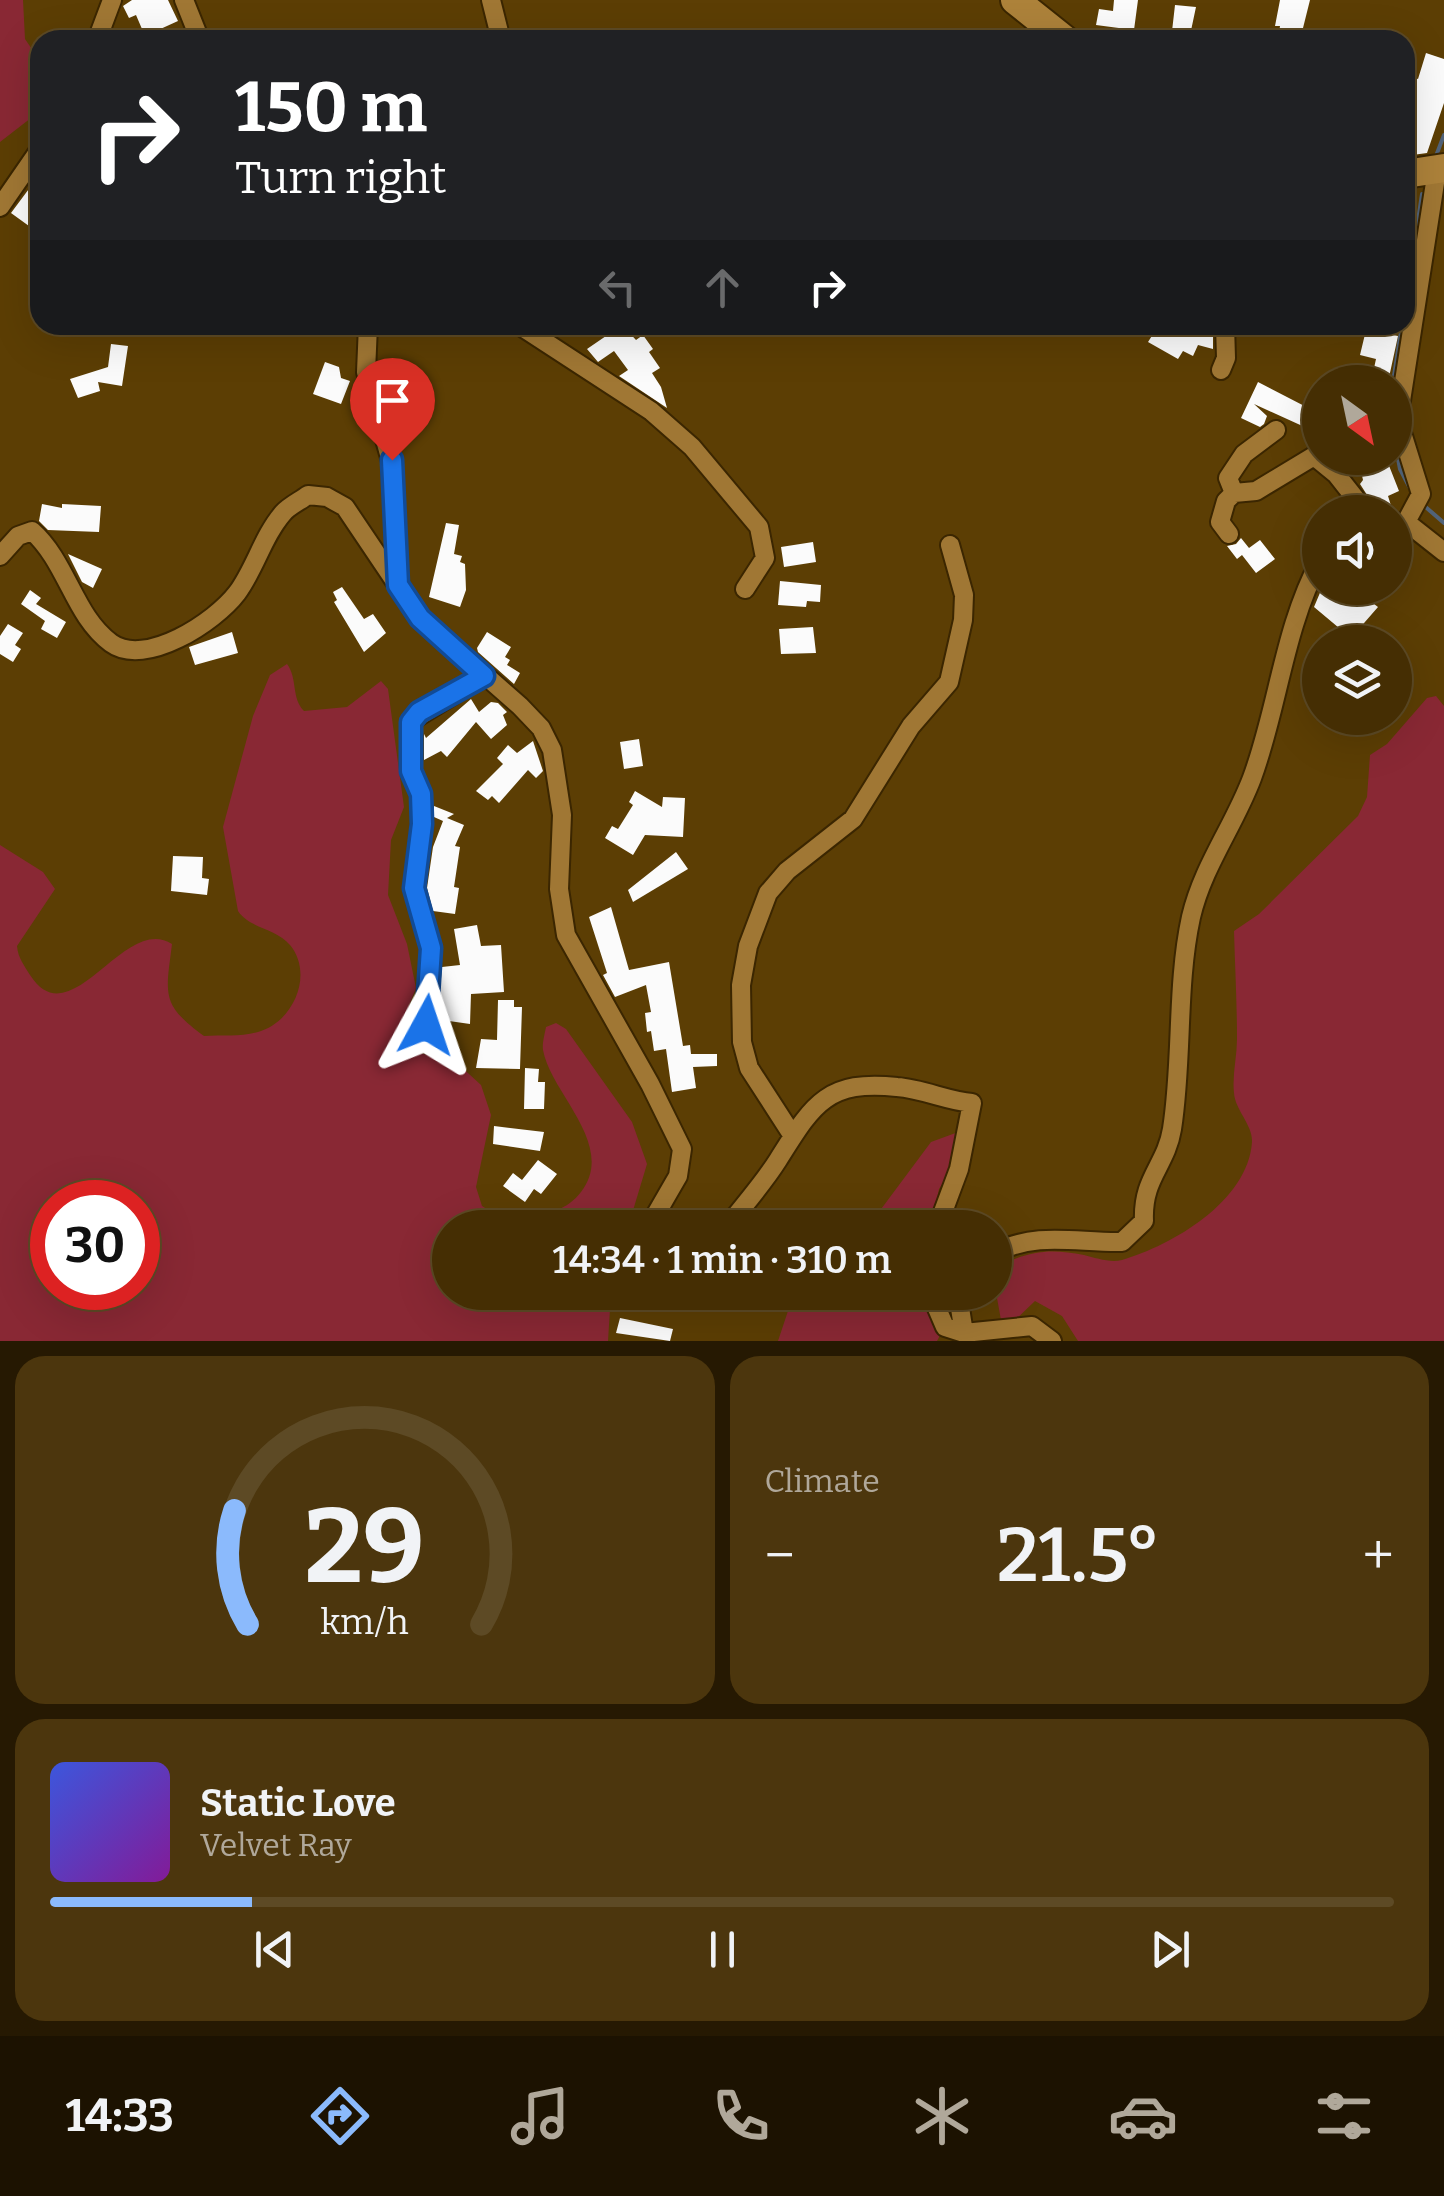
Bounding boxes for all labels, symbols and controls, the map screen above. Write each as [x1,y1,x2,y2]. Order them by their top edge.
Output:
text: 150 m [235,66,427,150]
icon: right [70,70,200,200]
text: Turn right [235,151,447,205]
icon: left [590,260,645,315]
icon: ahead [695,260,750,315]
icon: right [800,260,855,315]
pin [350,358,435,461]
north arrow [1302,365,1412,475]
map controls [1302,365,1412,735]
icon: arrive [365,373,420,428]
button: sound [1302,495,1412,605]
button: layers [1302,625,1412,735]
position arrow [374,973,478,1077]
speed limit sign: 30 [30,1180,160,1310]
text: 14:34 · 1 min · 310 m [553,1237,891,1283]
text: Climate [765,1462,880,1500]
text: 29 [305,1485,425,1610]
text: 21.5° [997,1511,1161,1601]
text: − [765,1523,795,1589]
text: + [1363,1523,1394,1589]
text: km/h [321,1601,409,1643]
text: Static Love [200,1780,396,1826]
text: Velvet Ray [200,1826,352,1864]
icon: previous [247,1922,302,1977]
icon: pause [695,1922,750,1977]
icon: next [1143,1922,1198,1977]
icon: directions [305,2081,375,2151]
icon: music [505,2081,575,2151]
icon: phone [706,2081,776,2151]
icon: climate [907,2081,977,2151]
icon: car [1108,2081,1178,2151]
icon: filters [1309,2081,1379,2151]
text: 14:33 [65,2089,174,2143]

